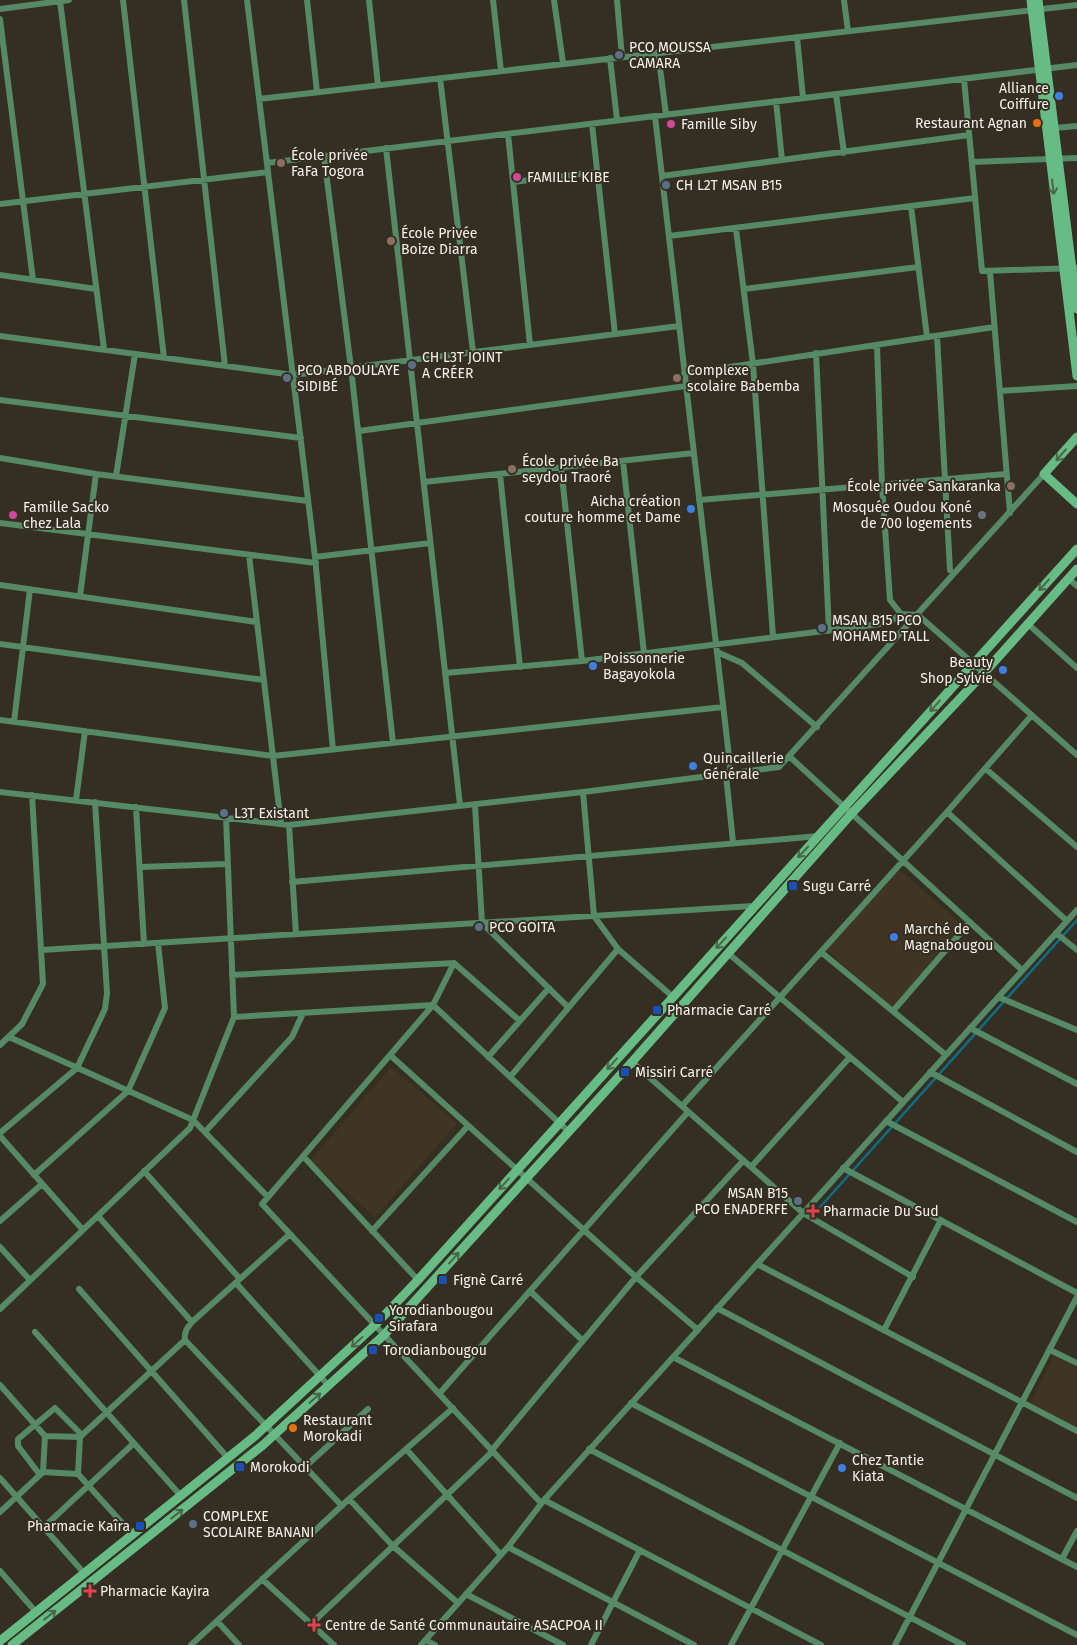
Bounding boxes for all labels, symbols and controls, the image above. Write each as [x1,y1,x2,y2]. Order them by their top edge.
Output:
place label: PCO MOUSSA CAMARA [629,39,711,72]
marker: PCO MOUSSA CAMARA [613,49,625,61]
place label: Alliance Coiffure [999,80,1049,113]
marker: Alliance Coiffure [1053,90,1065,102]
place label: Restaurant Agnan [915,115,1027,132]
place label: Famille Siby [681,116,757,133]
marker: Restaurant Agnan [1031,117,1043,129]
marker: Famille Siby [665,118,677,130]
place label: École privée FaFa Togora [291,146,368,180]
marker: École privée FaFa Togora [275,157,287,169]
place label: FAMILLE KIBE [527,169,610,186]
marker: FAMILLE KIBE [511,171,523,183]
place label: CH L2T MSAN B15 [676,177,782,194]
marker: CH L2T MSAN B15 [660,179,672,191]
one-way arrow [1048,179,1058,195]
place label: École Privée Boize Diarra [401,224,478,258]
marker: École Privée Boize Diarra [385,235,397,247]
place label: CH L3T JOINT A CRÉER [422,349,503,382]
marker: CH L3T JOINT A CRÉER [406,359,418,371]
place label: PCO ABDOULAYE SIDIBÉ [297,362,400,395]
place label: Complexe scolaire Babemba [687,362,800,395]
marker: PCO ABDOULAYE SIDIBÉ [281,372,293,384]
marker: Complexe scolaire Babemba [671,372,683,384]
one-way arrow [1055,449,1066,462]
place label: École privée Ba seydou Traoré [522,452,619,486]
marker: École privée Ba seydou Traoré [506,463,518,475]
place label: École privée Sankaranka [847,477,1001,495]
marker: École privée Sankaranka [1005,480,1017,492]
place label: Aicha création couture homme et Dame [525,493,681,526]
place label: Famille Sacko chez Lala [23,499,109,532]
place label: Mosquée Oudou Koné de 700 logements [833,499,972,532]
marker: Aicha création couture homme et Dame [685,503,697,515]
marker: Famille Sacko chez Lala [7,509,19,521]
marker: Mosquée Oudou Koné de 700 logements [976,509,988,521]
one-way arrow [1038,579,1050,592]
place label: MSAN B15 PCO MOHAMED TALL [832,612,930,645]
marker: MSAN B15 PCO MOHAMED TALL [816,622,828,634]
place label: Poissonnerie Bagayokola [603,650,685,683]
place label: Beauty Shop Sylvie [920,654,993,687]
marker: Poissonnerie Bagayokola [587,660,599,672]
marker: Beauty Shop Sylvie [997,664,1009,676]
one-way arrow [929,699,941,712]
place label: Quincaillerie Générale [703,750,784,783]
marker: Quincaillerie Générale [687,760,699,772]
place label: L3T Existant [234,805,310,822]
marker: L3T Existant [218,807,230,819]
one-way arrow [797,846,809,859]
place label: Sugu Carré [803,878,871,895]
marker: Sugu Carré [787,880,799,892]
place label: PCO GOITA [489,919,555,936]
marker: PCO GOITA [473,921,485,933]
place label: Marché de Magnabougou [904,921,994,954]
marker: Marché de Magnabougou [888,931,900,943]
one-way arrow [715,936,727,949]
place label: Pharmacie Carré [667,1002,771,1019]
marker: Pharmacie Carré [651,1004,663,1016]
one-way arrow [606,1057,618,1070]
place label: Missiri Carré [635,1064,713,1081]
marker: Missiri Carré [619,1066,631,1078]
one-way arrow [498,1178,509,1191]
place label: MSAN B15 PCO ENADERFE [694,1185,788,1218]
marker: MSAN B15 PCO ENADERFE [792,1195,804,1207]
place label: Pharmacie Du Sud [823,1203,939,1220]
marker: Pharmacie Du Sud [807,1205,819,1217]
one-way arrow [448,1251,460,1264]
place label: Fignè Carré [453,1272,524,1289]
marker: Fignè Carré [437,1274,449,1286]
place label: Yorodianbougou Sirafara [389,1302,493,1335]
marker: Yorodianbougou Sirafara [373,1312,385,1324]
one-way arrow [351,1336,364,1348]
place label: Torodianbougou [383,1342,487,1359]
marker: Torodianbougou [367,1344,379,1356]
one-way arrow [309,1392,322,1404]
place label: Restaurant Morokadi [303,1412,373,1445]
marker: Restaurant Morokadi [287,1422,299,1434]
place label: Chez Tantie Kiata [852,1452,924,1485]
place label: Morokodi [250,1459,310,1476]
marker: Morokodi [234,1461,246,1473]
marker: Chez Tantie Kiata [836,1462,848,1474]
place label: COMPLEXE SCOLAIRE BANANI [203,1508,314,1541]
one-way arrow [171,1509,184,1520]
place label: Pharmacie Kaîra [27,1518,130,1535]
marker: COMPLEXE SCOLAIRE BANANI [187,1518,199,1530]
marker: Pharmacie Kaîra [134,1520,146,1532]
place label: Pharmacie Kayira [100,1583,210,1600]
marker: Pharmacie Kayira [84,1585,96,1597]
one-way arrow [43,1609,56,1620]
place label: Centre de Santé Communautaire ASACPOA II [325,1617,603,1634]
marker: Centre de Santé Communautaire ASACPOA II [307,1618,321,1632]

